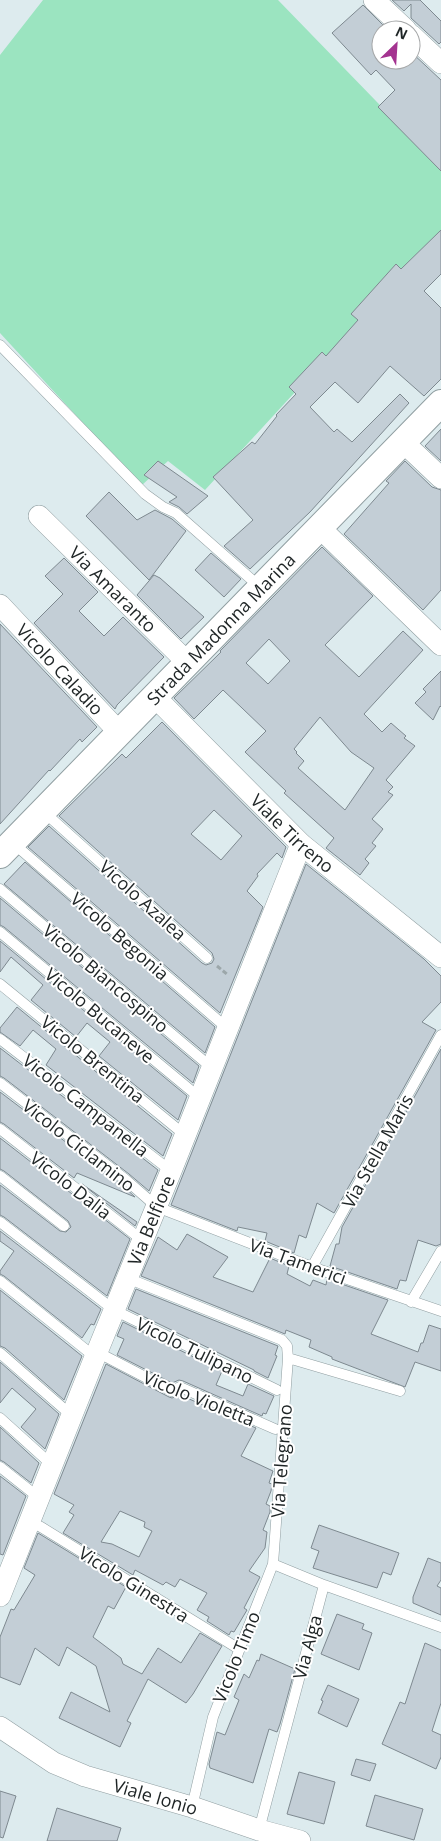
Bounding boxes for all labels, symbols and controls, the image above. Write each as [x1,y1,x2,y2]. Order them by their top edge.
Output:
north arrow [371,20,421,70]
text: N [393,22,411,44]
street label: Via Amaranto [64,541,162,638]
street label: Strada Madonna Marina [141,548,300,710]
street label: Vicolo Caladio [11,618,109,720]
street label: Viale Tirreno [246,788,339,878]
street label: Vicolo Azalea [94,855,192,945]
street label: Vicolo Begonia [66,887,174,985]
street label: Vicolo Biancospino [38,918,174,1038]
street label: Vicolo Bucaneve [40,962,160,1068]
street label: Vicolo Brentina [36,1010,150,1108]
street label: Vicolo Campanella [18,1048,154,1162]
street label: Via Stella Maris [336,1090,418,1212]
street label: Vicolo Ciclamino [18,1093,140,1197]
street label: Vicolo Dalia [25,1146,117,1224]
street label: Via Belfiore [122,1172,180,1269]
street label: Via Tamerici [246,1232,350,1290]
street label: Vicolo Tulipano [132,1311,258,1389]
street label: Vicolo Violetta [140,1365,258,1431]
street label: Via Telegrano [265,1403,297,1519]
street label: Vicolo Ginestra [74,1540,194,1628]
street label: Vicolo Timo [207,1608,265,1706]
street label: Via Alga [287,1612,327,1682]
street label: Viale Ionio [110,1773,201,1820]

